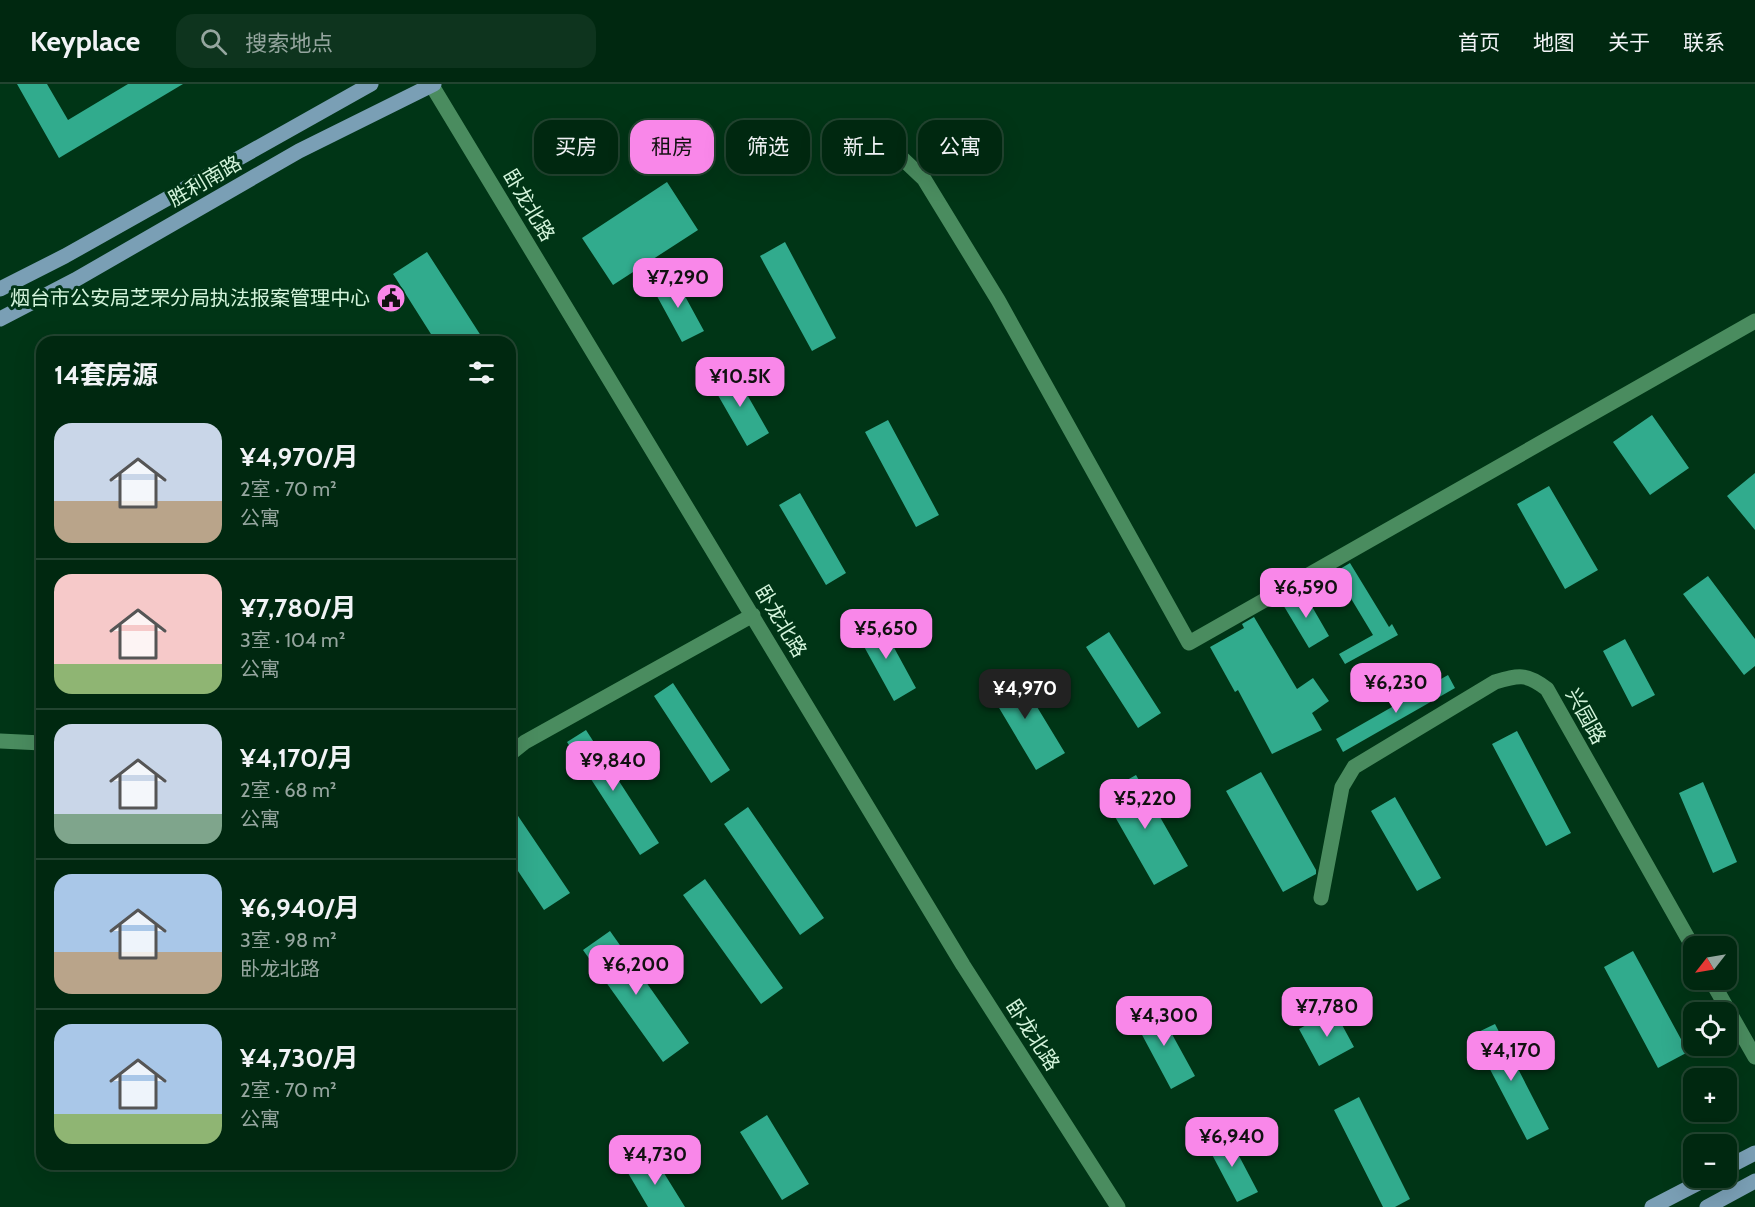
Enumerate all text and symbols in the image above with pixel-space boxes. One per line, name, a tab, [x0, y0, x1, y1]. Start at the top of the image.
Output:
search box	[176, 14, 596, 68]
text: Keyplace	[30, 24, 140, 58]
icon: search	[197, 25, 230, 58]
text: 搜索地点	[245, 30, 333, 57]
text: 首页	[1458, 30, 1500, 55]
text: 地图	[1533, 30, 1575, 55]
text: 关于	[1608, 30, 1650, 55]
text: 联系	[1683, 30, 1725, 55]
chip: 买房	[534, 120, 618, 174]
chip: 租房	[630, 120, 714, 174]
chip: 筛选	[726, 120, 810, 174]
chip: 新上	[822, 120, 906, 174]
chip: 公寓	[918, 120, 1002, 174]
street label: 胜利南路	[164, 151, 246, 211]
street label: 卧龙北路	[498, 165, 560, 245]
pin: ¥7,290	[629, 258, 727, 309]
text: ¥7,290	[647, 265, 709, 289]
public building icon: 烟台市公安局芝罘分局执法报案管理中心	[375, 282, 407, 314]
place label: 烟台市公安局芝罘分局执法报案管理中心	[10, 286, 370, 310]
icon: filters	[465, 356, 498, 389]
pin: ¥10.5K	[691, 357, 789, 408]
text: 14套房源	[54, 359, 158, 391]
text: ¥10.5K	[709, 364, 771, 388]
text: ¥4,970/月	[240, 441, 358, 473]
icon: home	[102, 447, 174, 519]
text: 2室 · 70 m²	[240, 477, 337, 501]
text: 公寓	[240, 506, 280, 530]
pin: ¥6,590	[1257, 568, 1355, 619]
text: ¥6,590	[1274, 575, 1338, 599]
street label: 卧龙北路	[750, 581, 812, 661]
text: ¥7,780/月	[240, 592, 356, 624]
icon: home	[102, 598, 174, 670]
pin: ¥5,650	[837, 609, 935, 660]
text: ¥5,650	[854, 616, 918, 640]
text: 3室 · 104 m²	[240, 628, 345, 652]
text: 公寓	[240, 657, 280, 681]
pin: ¥6,230	[1347, 663, 1445, 714]
pin: ¥4,970	[976, 669, 1074, 720]
text: ¥6,230	[1364, 670, 1428, 694]
text: ¥4,970	[993, 676, 1057, 700]
street label: 兴园路	[1561, 684, 1611, 748]
pin: ¥9,840	[564, 741, 662, 792]
text: ¥4,170/月	[240, 742, 353, 774]
icon: home	[102, 748, 174, 820]
text: ¥9,840	[580, 748, 646, 772]
text: 2室 · 68 m²	[240, 778, 336, 802]
pin: ¥5,220	[1096, 779, 1194, 830]
text: ¥5,220	[1114, 786, 1176, 810]
text: 公寓	[240, 807, 280, 831]
text: ¥6,940/月	[240, 892, 360, 924]
icon: home	[102, 898, 174, 970]
text: 3室 · 98 m²	[240, 928, 337, 952]
north arrow	[1683, 936, 1737, 990]
map controls	[1683, 936, 1737, 1188]
pin: ¥6,200	[587, 945, 685, 996]
text: ¥6,200	[603, 952, 669, 976]
text: 卧龙北路	[240, 957, 320, 981]
pin: ¥7,780	[1278, 987, 1376, 1038]
text: ¥7,780	[1296, 994, 1358, 1018]
street label: 卧龙北路	[1001, 995, 1065, 1075]
pin: ¥4,300	[1115, 996, 1213, 1047]
button: locate	[1683, 1002, 1737, 1056]
text: ¥4,300	[1130, 1003, 1198, 1027]
pin: ¥4,170	[1462, 1031, 1560, 1082]
text: ¥4,170	[1481, 1038, 1541, 1062]
text: ¥4,730/月	[240, 1042, 359, 1074]
icon: home	[102, 1048, 174, 1120]
button: +	[1683, 1068, 1737, 1122]
text: 2室 · 70 m²	[240, 1078, 337, 1102]
text: 公寓	[240, 1107, 280, 1131]
pin: ¥6,940	[1183, 1117, 1281, 1168]
text: ¥6,940	[1199, 1124, 1265, 1148]
button: −	[1683, 1134, 1737, 1188]
pin: ¥4,730	[606, 1135, 704, 1186]
text: ¥4,730	[623, 1142, 687, 1166]

